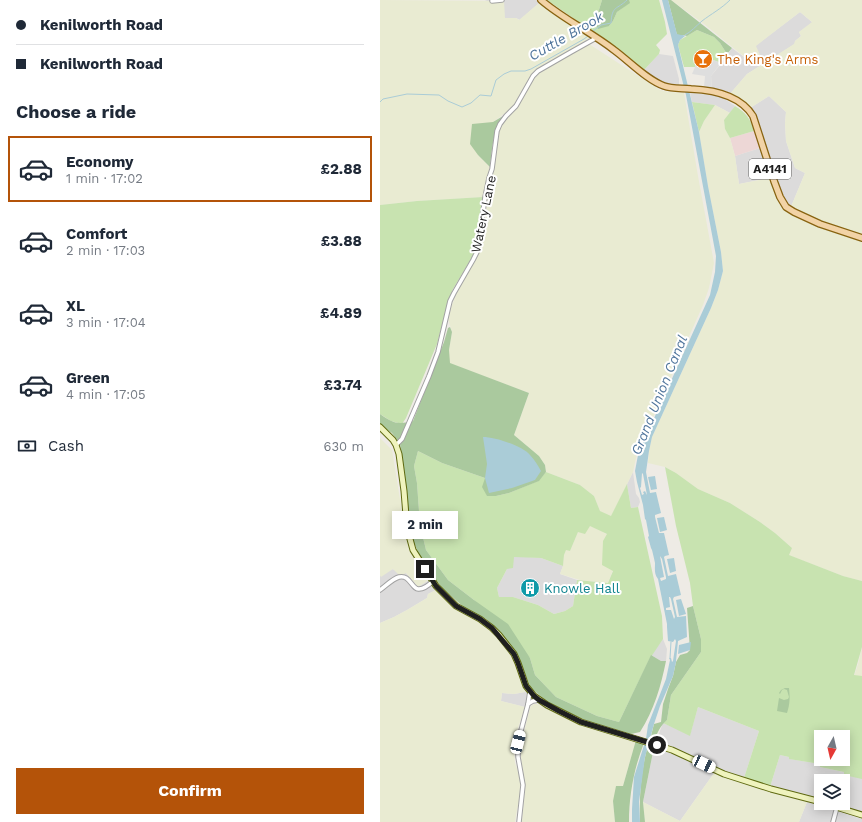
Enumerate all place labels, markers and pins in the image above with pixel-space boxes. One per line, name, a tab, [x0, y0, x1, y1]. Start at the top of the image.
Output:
bar icon: The King's Arms	[692, 48, 714, 70]
place label: The King's Arms	[717, 52, 819, 67]
building icon: Knowle Hall	[519, 577, 541, 599]
place label: Knowle Hall	[544, 581, 620, 596]

